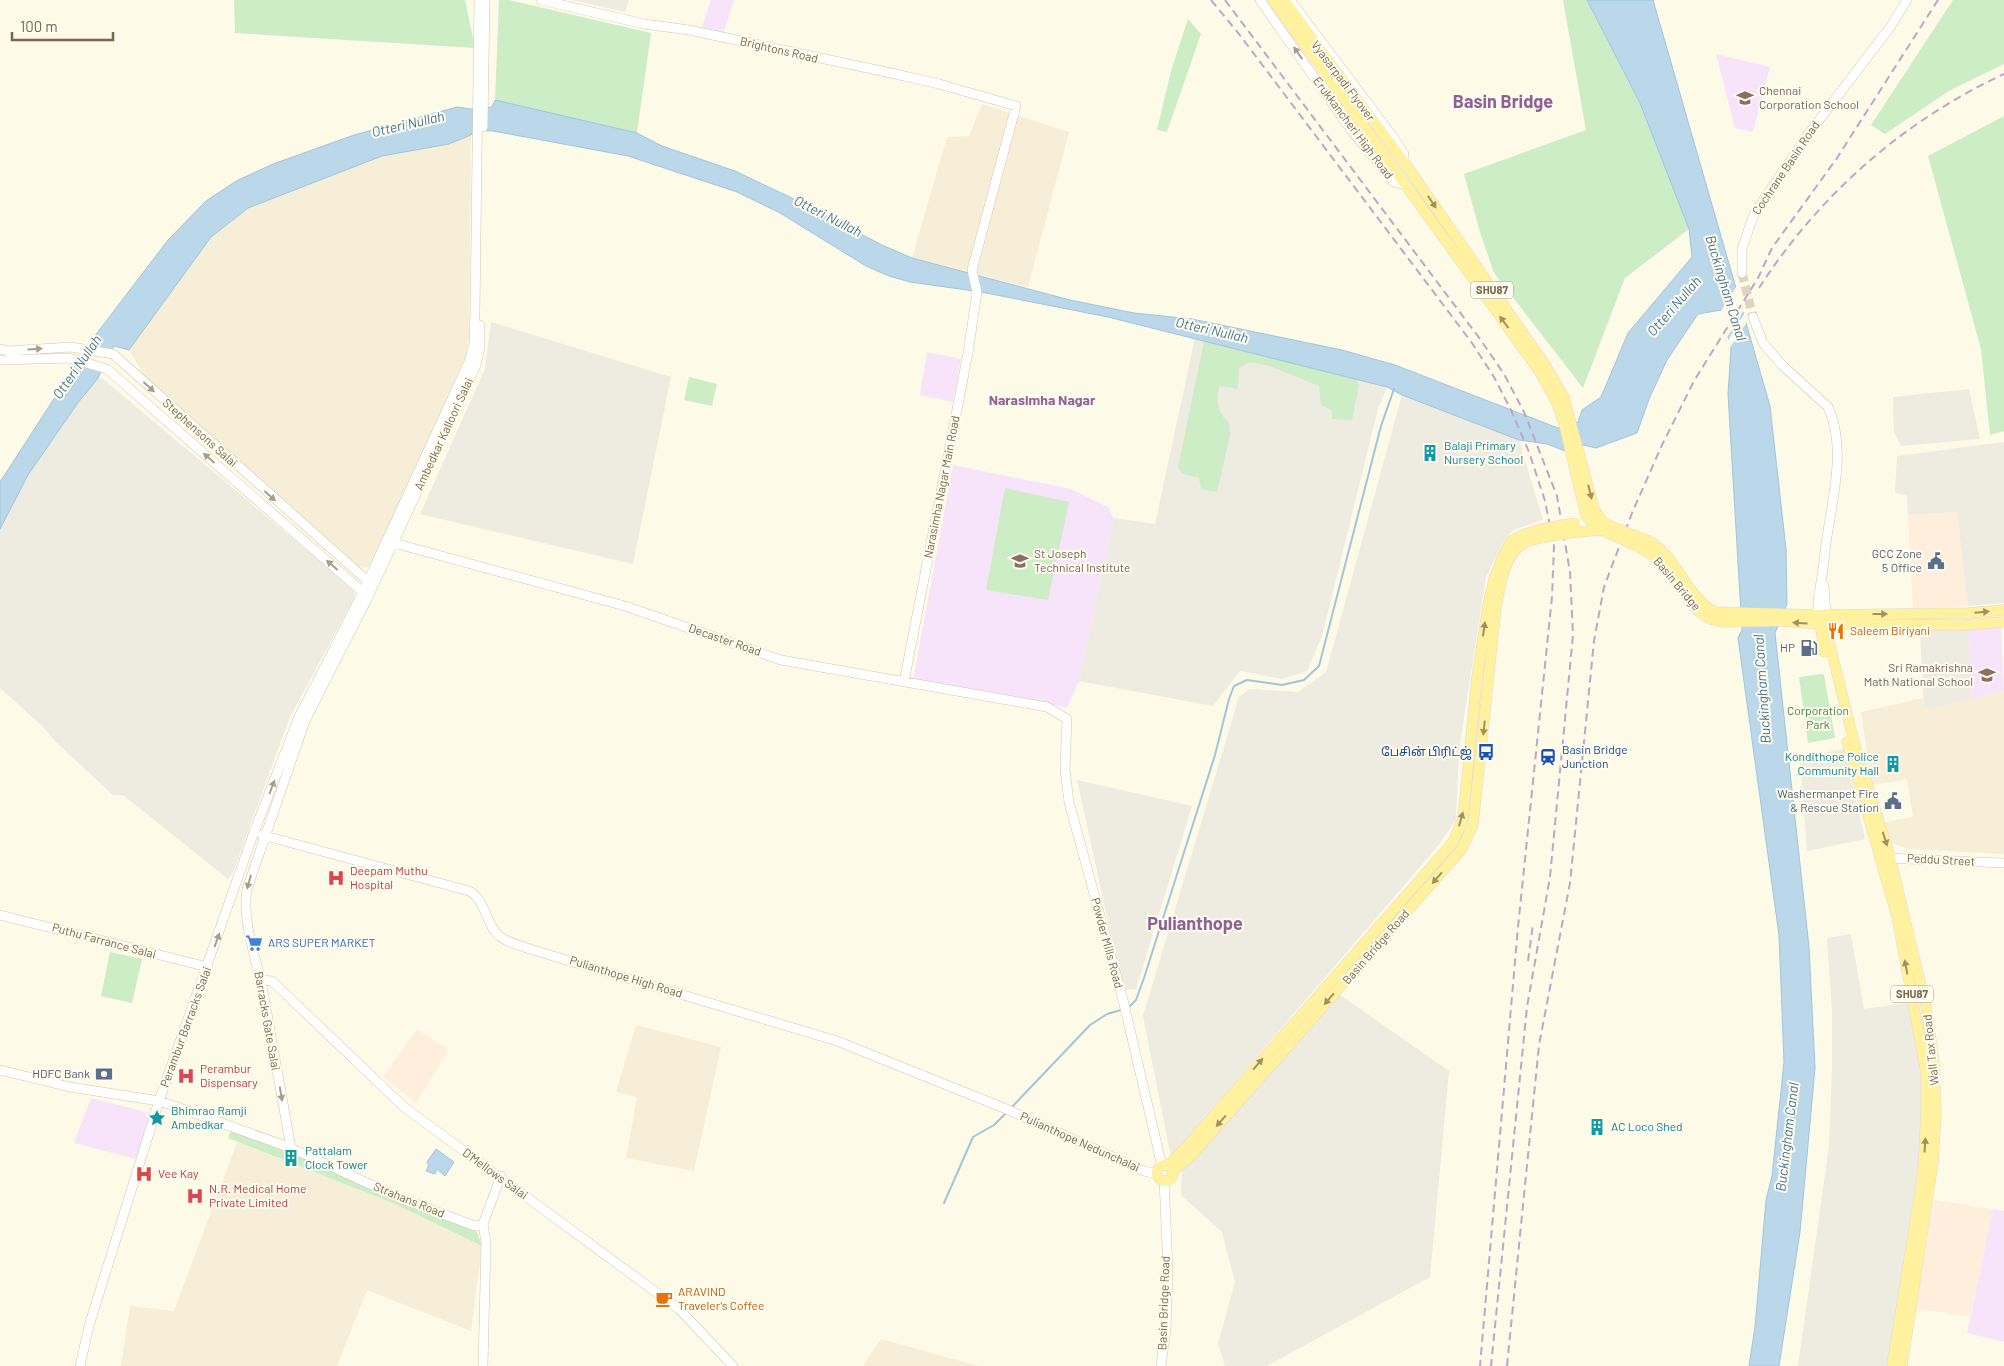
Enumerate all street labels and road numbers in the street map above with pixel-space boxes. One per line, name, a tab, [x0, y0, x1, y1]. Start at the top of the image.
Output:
street label: Brightons Road	[739, 33, 820, 65]
street label: Vyasarpadi Flyover	[1309, 37, 1379, 124]
street label: Erukkancheri High Road	[1311, 74, 1397, 181]
street label: Cochrane Basin Road	[1749, 118, 1822, 217]
road number: SHU87	[1471, 282, 1513, 298]
street label: Ambedkar Kalloori Salai	[411, 375, 475, 492]
street label: Stephensons Salai	[161, 395, 241, 469]
street label: Narasimha Nagar Main Road	[920, 414, 962, 559]
street label: Basin Bridge	[1651, 554, 1704, 613]
street label: Decaster Road	[687, 620, 763, 658]
street label: Peddu Street	[1907, 850, 1975, 868]
street label: Powder Mills Road	[1089, 896, 1127, 990]
street label: Basin Bridge Road	[1339, 906, 1412, 987]
street label: Puthu Farrance Salai	[51, 919, 158, 961]
street label: Pulianthope High Road	[568, 952, 684, 1000]
street label: Perambur Barracks Salai	[157, 964, 213, 1089]
street label: Barracks Gate Salai	[252, 970, 284, 1071]
road number: SHU87	[1891, 986, 1933, 1002]
street label: Wall Tax Road	[1919, 1014, 1941, 1086]
street label: Pulianthope Nedunchalai	[1019, 1108, 1142, 1174]
street label: D'Mellows Salai	[460, 1145, 531, 1202]
street label: Strahans Road	[372, 1178, 447, 1220]
street label: Basin Bridge Road	[1154, 1255, 1172, 1350]

